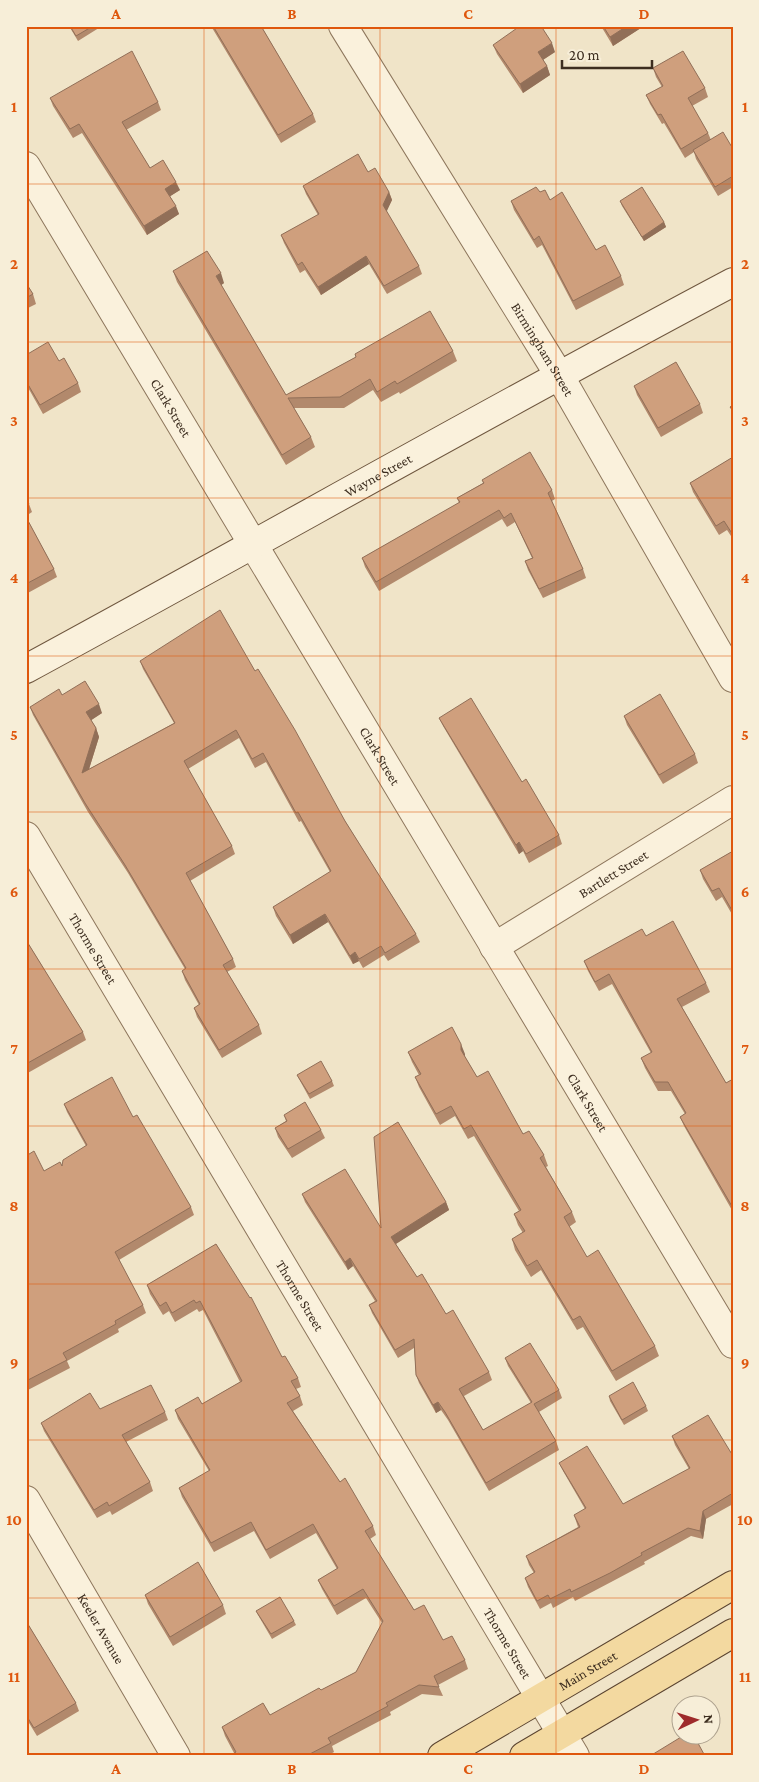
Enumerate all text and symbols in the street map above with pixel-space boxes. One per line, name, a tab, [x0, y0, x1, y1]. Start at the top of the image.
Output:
text: A	[110, 5, 121, 22]
text: B	[287, 5, 297, 22]
text: C	[463, 5, 473, 22]
text: D	[638, 5, 650, 22]
scale bar	[562, 38, 652, 70]
text: 20 m	[569, 47, 600, 63]
text: 1	[11, 98, 17, 115]
text: 1	[742, 98, 748, 115]
text: 2	[10, 255, 18, 272]
text: 2	[741, 255, 749, 272]
street label: Birmingham Street	[508, 300, 577, 399]
street label: Clark Street	[147, 376, 195, 440]
text: 3	[10, 412, 18, 429]
text: 3	[741, 412, 749, 429]
street label: Wayne Street	[342, 450, 415, 500]
text: 4	[10, 569, 19, 586]
text: 4	[741, 569, 750, 586]
street label: Clark Street	[356, 724, 404, 788]
text: 5	[10, 726, 18, 743]
text: 5	[741, 726, 749, 743]
street label: Bartlett Street	[576, 846, 651, 901]
text: 6	[10, 883, 18, 900]
text: 6	[741, 883, 749, 900]
street label: Thorme Street	[66, 910, 121, 987]
text: 7	[10, 1040, 18, 1057]
text: 7	[741, 1040, 749, 1057]
street label: Clark Street	[564, 1070, 612, 1135]
text: 8	[9, 1197, 19, 1214]
text: 8	[740, 1197, 750, 1214]
street label: Thorme Street	[273, 1257, 328, 1334]
text: 9	[10, 1354, 18, 1371]
text: 9	[741, 1354, 749, 1371]
text: 10	[6, 1511, 22, 1528]
text: 10	[737, 1511, 753, 1528]
street label: Keeler Avenue	[74, 1590, 128, 1667]
street label: Thorme Street	[480, 1605, 535, 1682]
street label: Main Street	[556, 1647, 620, 1694]
text: 11	[8, 1668, 20, 1685]
text: 11	[739, 1668, 751, 1685]
north arrow	[672, 1694, 722, 1744]
text: N	[701, 1714, 717, 1725]
text: A	[110, 1760, 121, 1777]
text: B	[287, 1760, 297, 1777]
text: C	[463, 1760, 473, 1777]
text: D	[638, 1760, 650, 1777]

